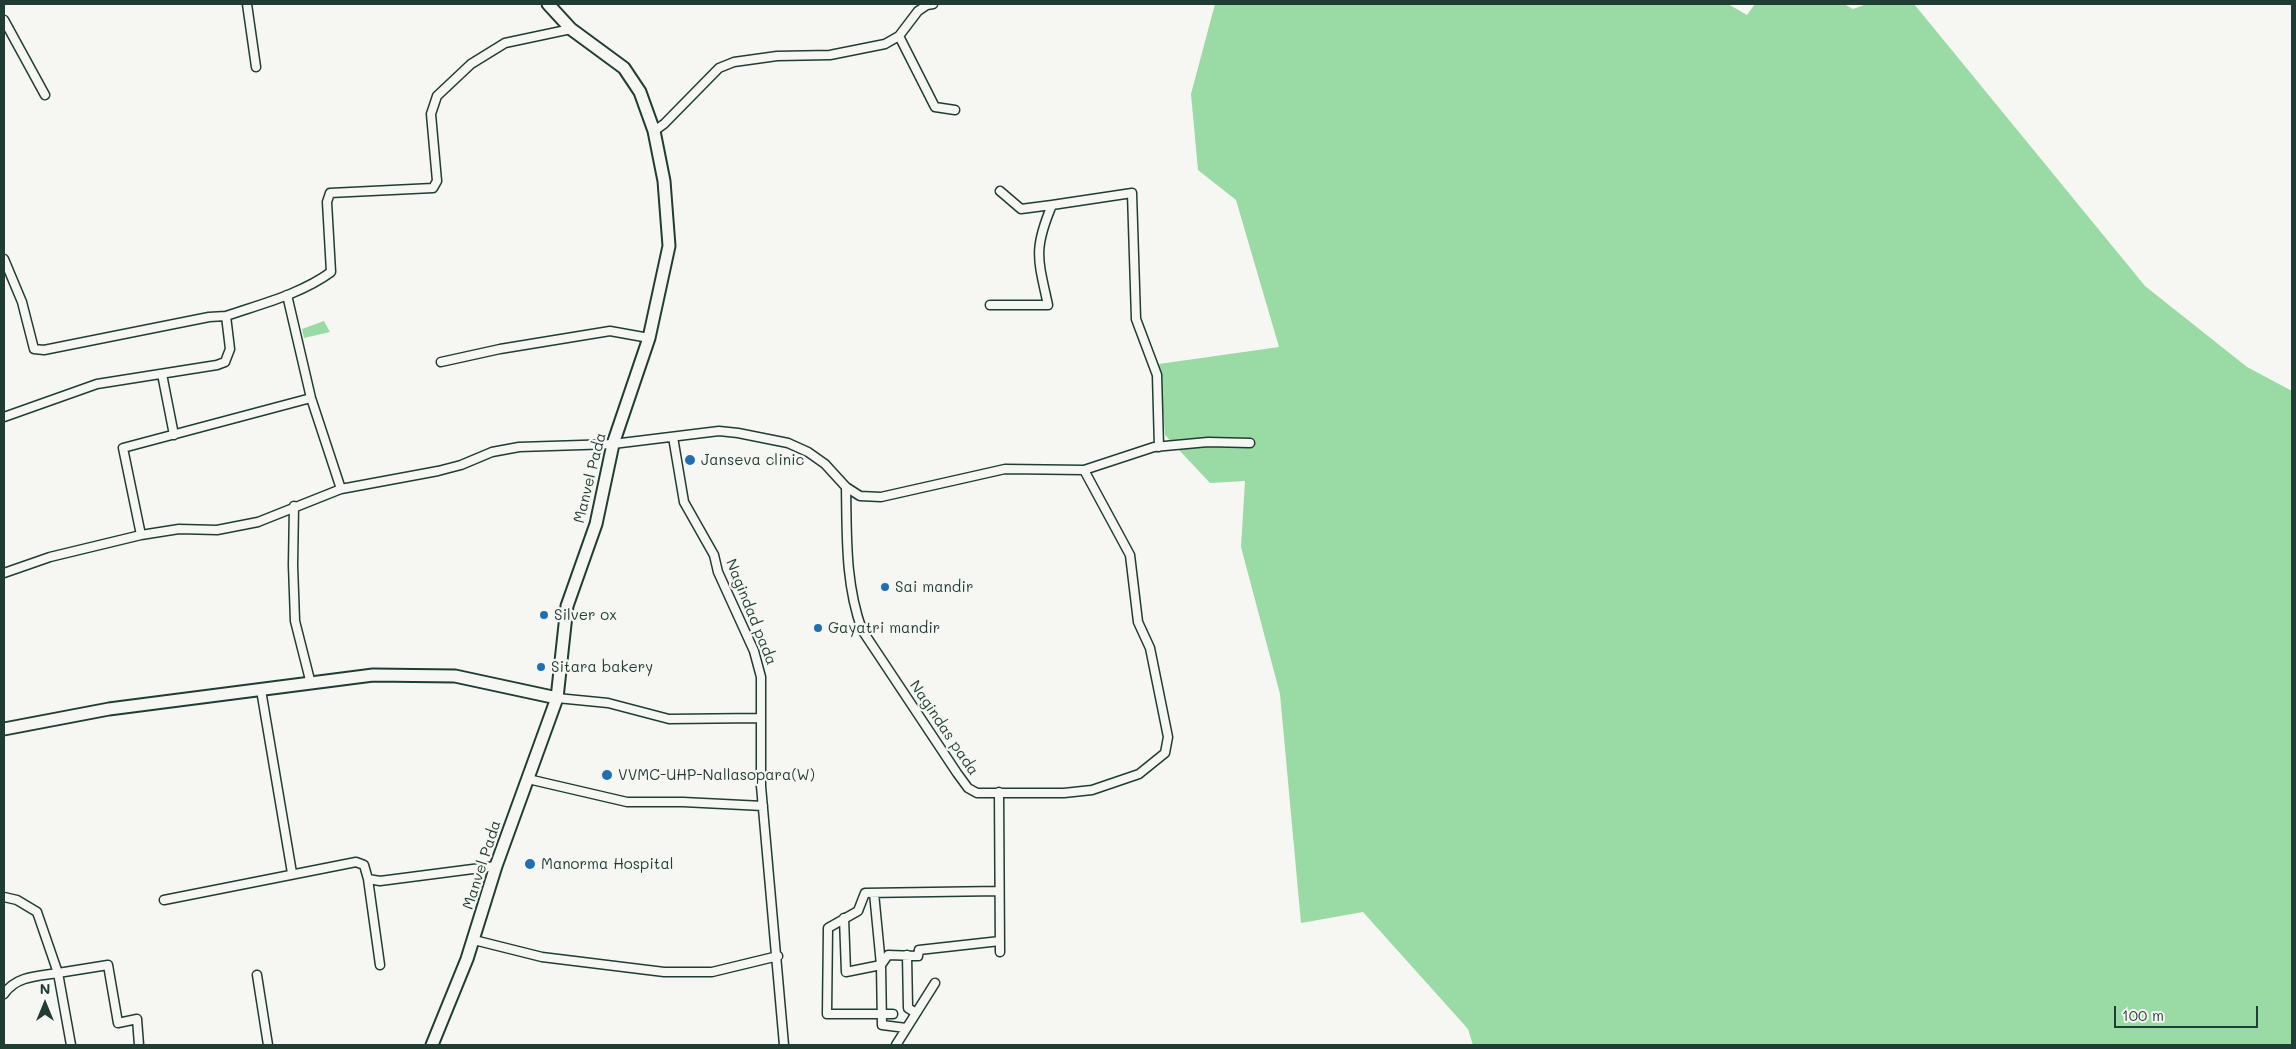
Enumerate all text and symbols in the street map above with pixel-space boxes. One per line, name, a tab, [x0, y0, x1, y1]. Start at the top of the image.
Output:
street label: Manvel Pada	[570, 431, 610, 525]
place label: Janseva clinic	[701, 451, 804, 469]
marker: Janseva clinic	[683, 453, 697, 467]
street label: Nagindad pada	[722, 556, 780, 668]
place label: Sai mandir	[895, 578, 973, 596]
marker: Sai mandir	[879, 581, 891, 593]
place label: Silver ox	[554, 606, 617, 624]
marker: Silver ox	[538, 609, 550, 621]
place label: Gayatri mandir	[828, 619, 940, 637]
marker: Gayatri mandir	[812, 622, 824, 634]
place label: Sitara bakery	[551, 658, 653, 676]
marker: Sitara bakery	[535, 661, 547, 673]
street label: Nagindas pada	[906, 677, 982, 779]
place label: VVMC-UHP-Nallasopara(W)	[618, 766, 815, 784]
marker: VVMC-UHP-Nallasopara(W)	[600, 768, 614, 782]
street label: Manvel Pada	[459, 818, 505, 912]
place label: Manorma Hospital	[541, 855, 674, 873]
marker: Manorma Hospital	[523, 857, 537, 871]
north arrow	[20, 979, 70, 1029]
text: N	[40, 979, 50, 998]
scale bar	[2116, 996, 2260, 1028]
text: 100 m	[2122, 1005, 2164, 1025]

